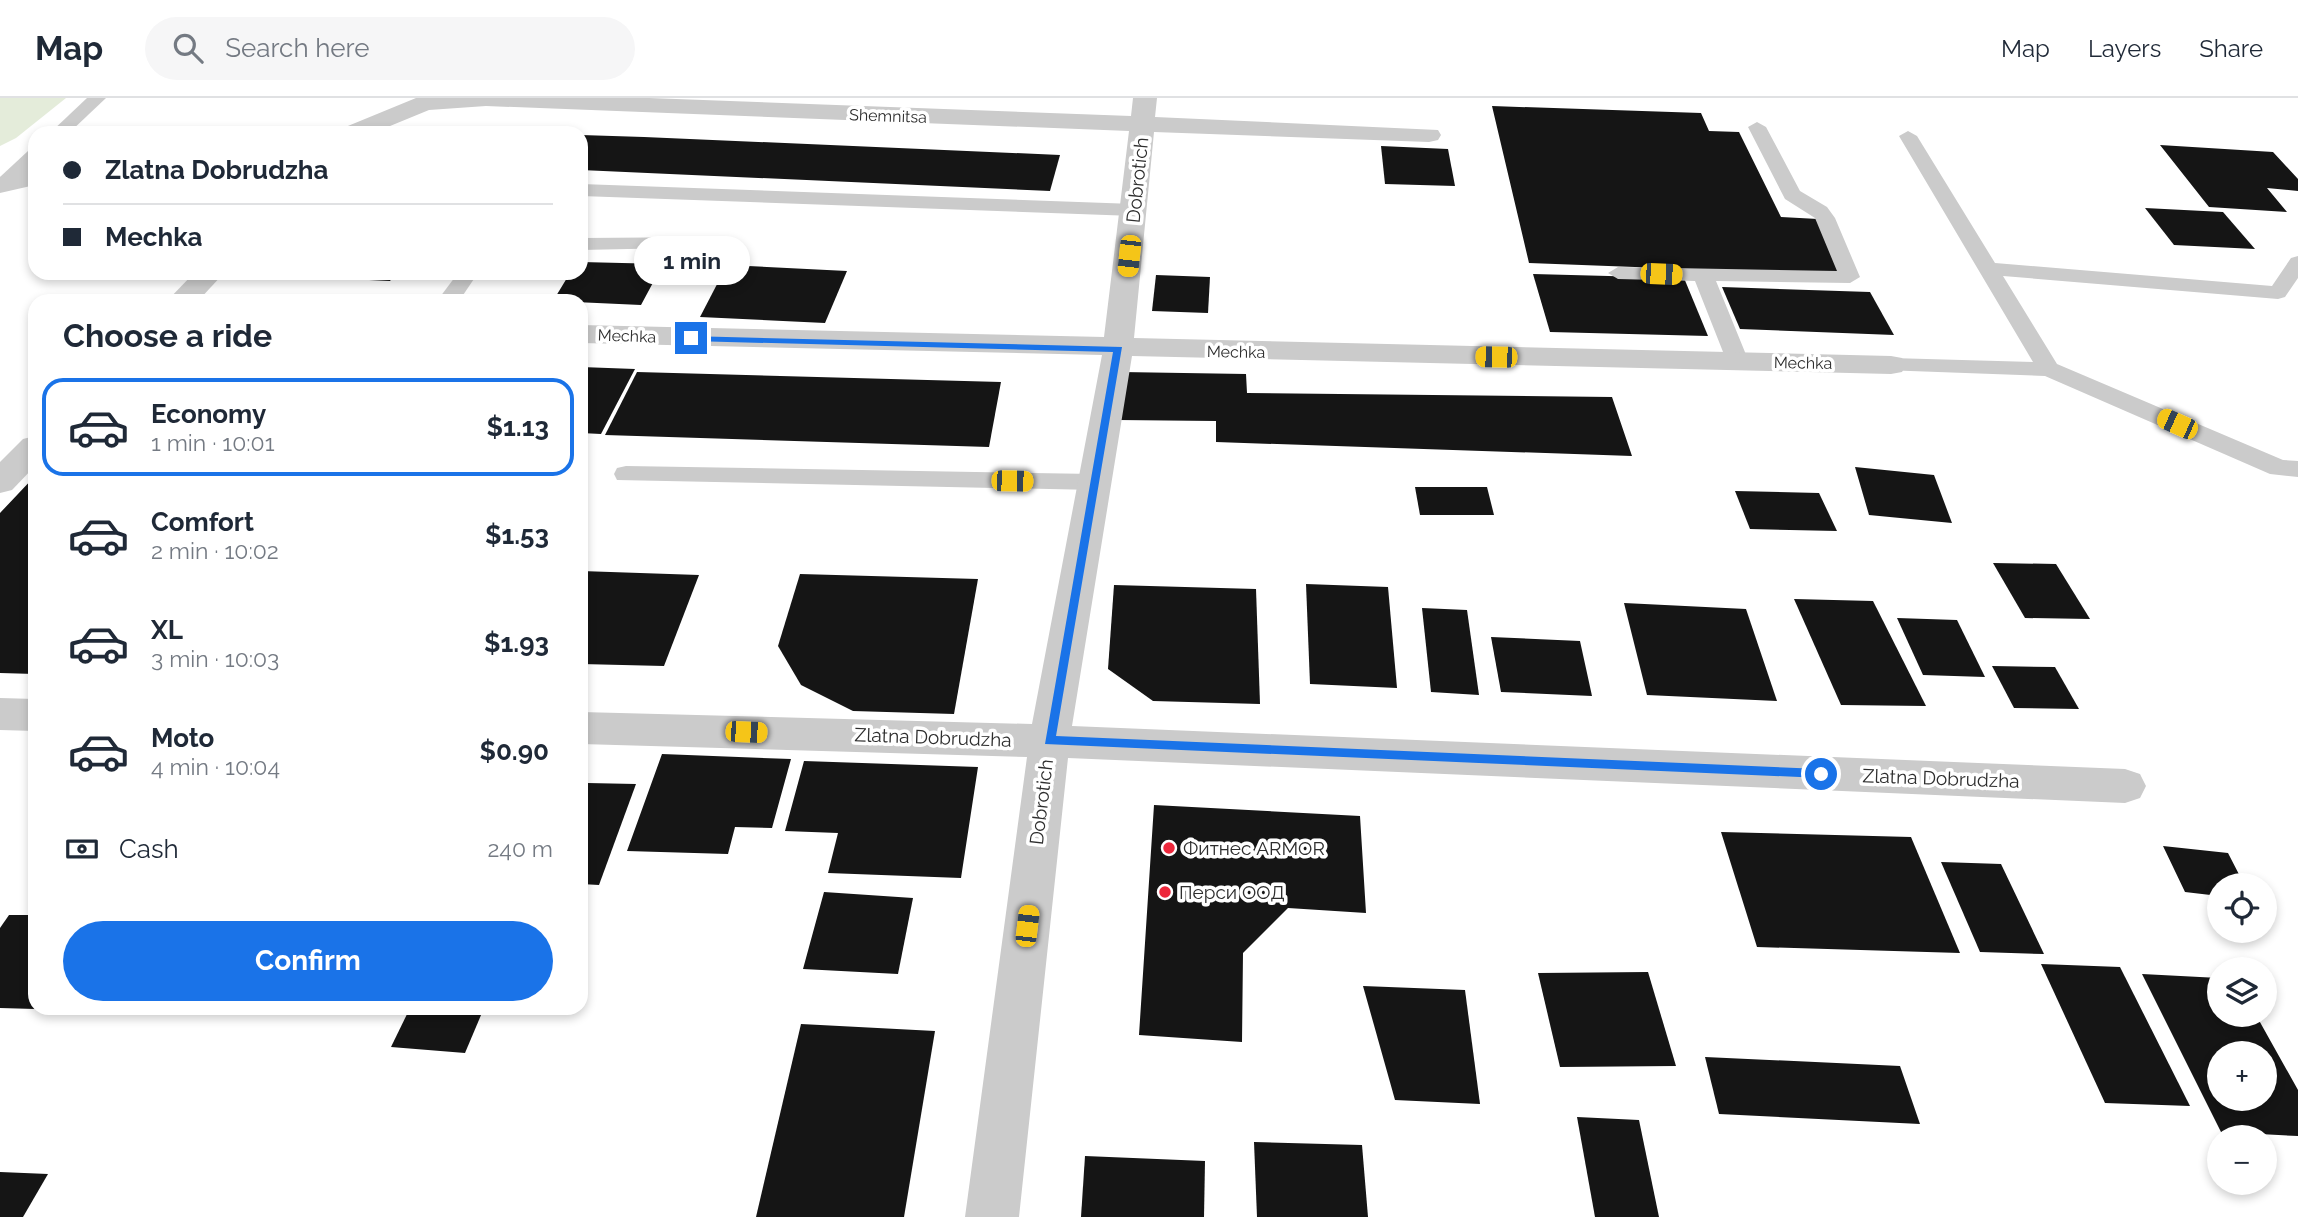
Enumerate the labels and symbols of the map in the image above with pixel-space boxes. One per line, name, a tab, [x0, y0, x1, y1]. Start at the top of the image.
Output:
street label: Shemnitsa	[849, 105, 927, 127]
street label: Dobrotich	[1122, 136, 1152, 224]
car	[1117, 234, 1142, 278]
callout: 1 min	[633, 236, 749, 286]
car	[1640, 263, 1683, 285]
route end	[675, 322, 707, 354]
street label: Mechka	[597, 325, 657, 347]
street label: Mechka	[1207, 342, 1265, 362]
car	[1475, 346, 1518, 368]
street label: Mechka	[1774, 353, 1832, 373]
car	[2154, 406, 2201, 442]
car	[991, 470, 1034, 492]
car	[725, 721, 768, 743]
street label: Zlatna Dobrudzha	[854, 723, 1012, 751]
street label: Dobrotich	[1025, 758, 1057, 846]
route start	[1805, 758, 1837, 790]
street label: Zlatna Dobrudzha	[1862, 764, 2020, 792]
place label: Фитнес ARMOR	[1183, 837, 1325, 859]
marker: Фитнес ARMOR	[1161, 840, 1177, 856]
place label: Перси ООД	[1179, 881, 1285, 903]
marker: Перси ООД	[1157, 884, 1173, 900]
car	[1015, 904, 1040, 948]

